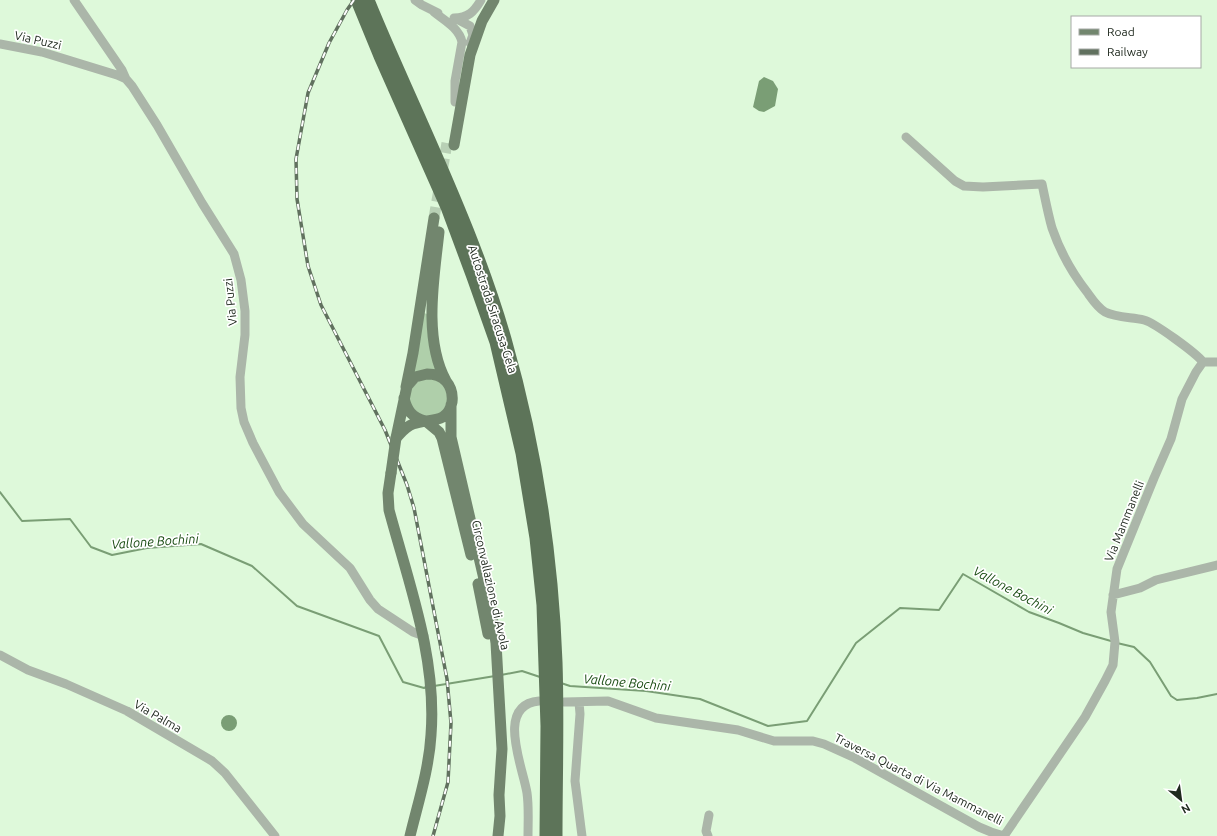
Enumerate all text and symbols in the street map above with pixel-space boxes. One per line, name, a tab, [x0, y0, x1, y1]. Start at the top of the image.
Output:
legend	[1071, 16, 1201, 68]
text: Road	[1107, 25, 1135, 38]
street label: Via Puzzi	[13, 28, 63, 52]
text: Railway	[1107, 45, 1148, 58]
street label: Autostrada Siracusa-Gela	[466, 243, 520, 375]
street label: Via Puzzi	[221, 277, 239, 326]
street label: Via Mammanelli	[1102, 479, 1146, 563]
street label: Circonvallazione di Avola	[470, 519, 512, 651]
water label: Vallone Bochini	[111, 531, 200, 551]
water label: Vallone Bochini	[971, 563, 1056, 617]
water label: Vallone Bochini	[583, 671, 672, 693]
street label: Via Palma	[132, 697, 184, 735]
street label: Traversa Quarta di Via Mammanelli	[833, 731, 1005, 827]
north arrow	[1161, 780, 1201, 820]
text: N	[1179, 802, 1192, 816]

